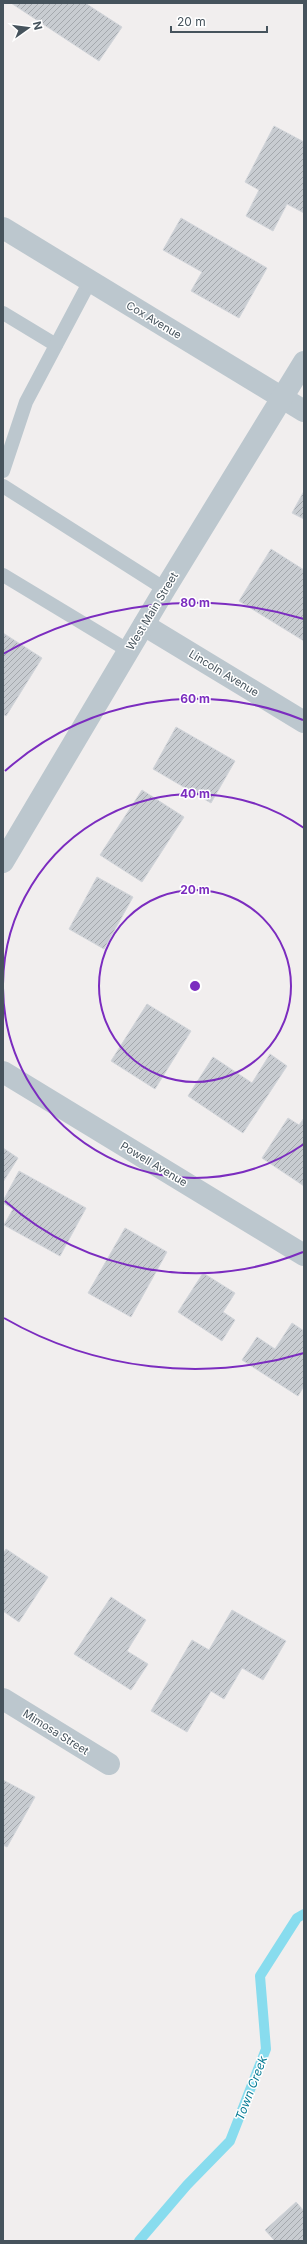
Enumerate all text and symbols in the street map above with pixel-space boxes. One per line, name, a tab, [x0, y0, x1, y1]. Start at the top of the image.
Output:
north arrow	[8, 8, 48, 48]
scale bar	[171, 8, 267, 34]
text: 20 m	[177, 14, 206, 29]
text: N	[30, 20, 46, 31]
street label: Cox Avenue	[124, 298, 184, 342]
street label: West Main Street	[123, 569, 181, 653]
text: 80 m	[180, 595, 210, 610]
street label: Lincoln Avenue	[186, 647, 262, 699]
text: 60 m	[180, 691, 210, 706]
text: 40 m	[180, 786, 210, 801]
text: 20 m	[180, 882, 210, 897]
centre of rings	[188, 979, 202, 993]
street label: Powell Avenue	[118, 1139, 190, 1189]
street label: Mimosa Street	[21, 1706, 92, 1758]
water label: Town Creek	[232, 2053, 270, 2122]

